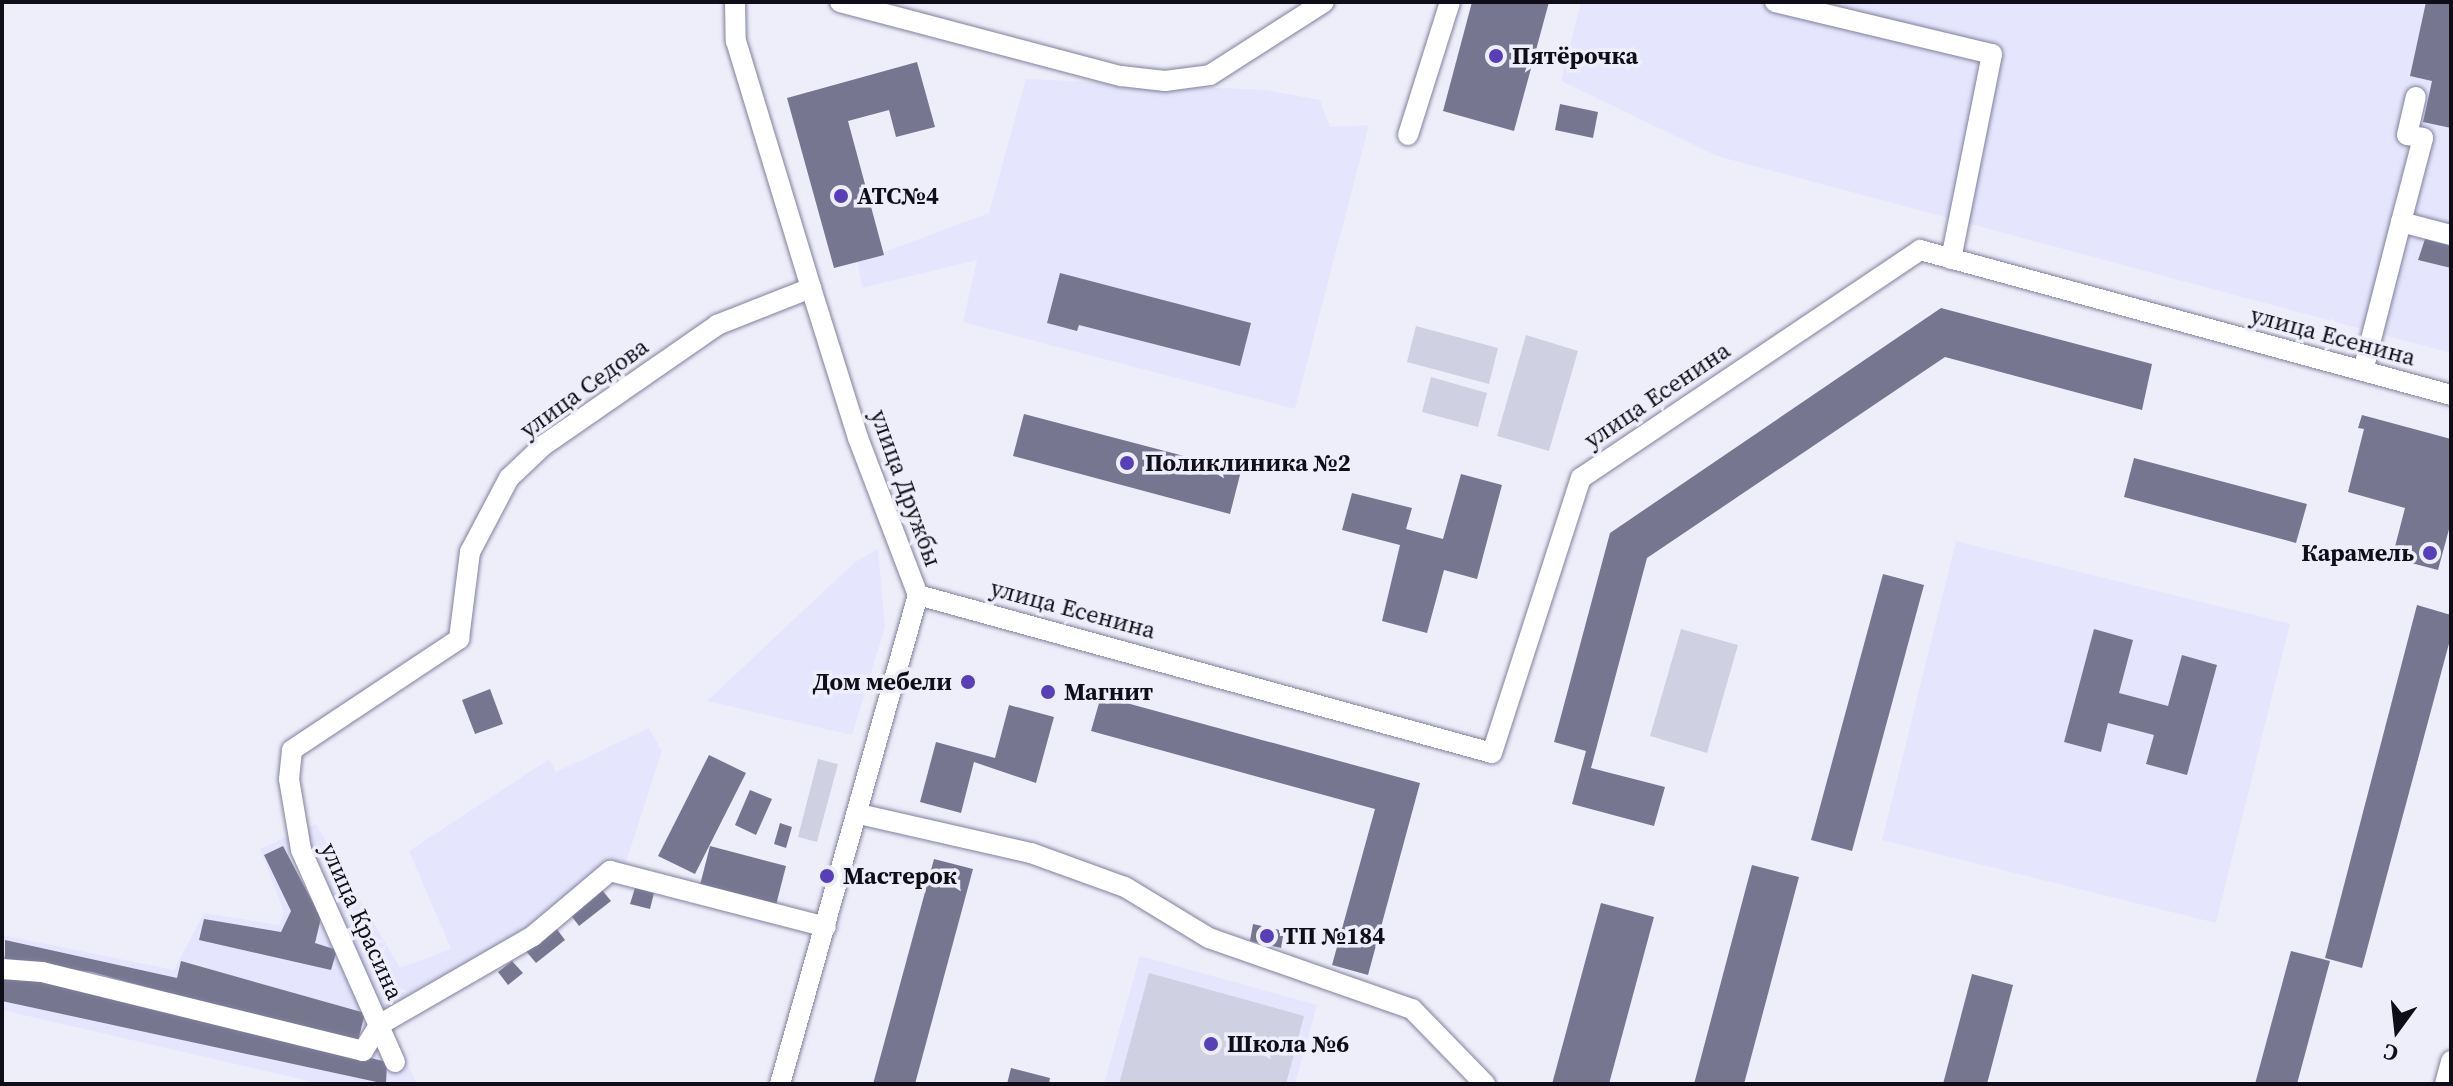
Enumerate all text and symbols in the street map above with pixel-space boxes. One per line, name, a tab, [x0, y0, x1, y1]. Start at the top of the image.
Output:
place label: Пятёрочка	[1512, 42, 1638, 70]
marker: Пятёрочка	[1487, 47, 1505, 65]
place label: АТС№4	[857, 182, 939, 210]
marker: АТС№4	[832, 187, 850, 205]
street label: улица Есенина	[2247, 300, 2419, 372]
street label: улица Седова	[514, 332, 654, 444]
street label: улица Есенина	[1579, 336, 1735, 454]
street label: улица Дружбы	[864, 406, 948, 570]
place label: Поликлиника №2	[1145, 449, 1351, 477]
marker: Поликлиника №2	[1116, 452, 1138, 474]
place label: Карамель	[2301, 539, 2414, 567]
marker: Карамель	[2421, 544, 2439, 562]
street label: улица Есенина	[987, 573, 1159, 645]
place label: Дом мебели	[813, 668, 952, 696]
marker: Дом мебели	[959, 673, 977, 691]
place label: Магнит	[1064, 678, 1153, 706]
marker: Магнит	[1039, 683, 1057, 701]
street label: улица Красина	[314, 838, 410, 1004]
place label: Мастерок	[843, 862, 957, 890]
marker: Мастерок	[818, 867, 836, 885]
place label: ТП №184	[1283, 922, 1385, 950]
marker: ТП №184	[1258, 927, 1276, 945]
north arrow	[2357, 990, 2437, 1070]
place label: Школа №6	[1227, 1030, 1349, 1058]
marker: Школа №6	[1202, 1035, 1220, 1053]
text: С	[2380, 1037, 2401, 1069]

